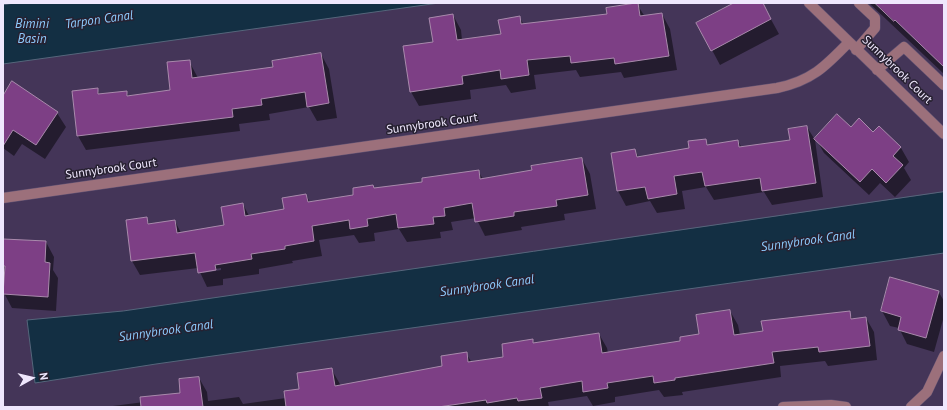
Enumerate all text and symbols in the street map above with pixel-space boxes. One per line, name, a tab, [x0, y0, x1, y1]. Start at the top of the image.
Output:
water label: Tarpon Canal	[64, 7, 134, 33]
water label: Bimini Basin	[15, 16, 49, 47]
street label: Sunnybrook Court	[859, 33, 935, 107]
street label: Sunnybrook Court	[386, 110, 478, 138]
street label: Sunnybrook Court	[65, 155, 157, 183]
water label: Sunnybrook Canal	[760, 227, 856, 255]
water label: Sunnybrook Canal	[439, 272, 535, 300]
water label: Sunnybrook Canal	[118, 317, 214, 345]
north arrow	[12, 358, 52, 398]
text: N	[36, 372, 51, 381]

